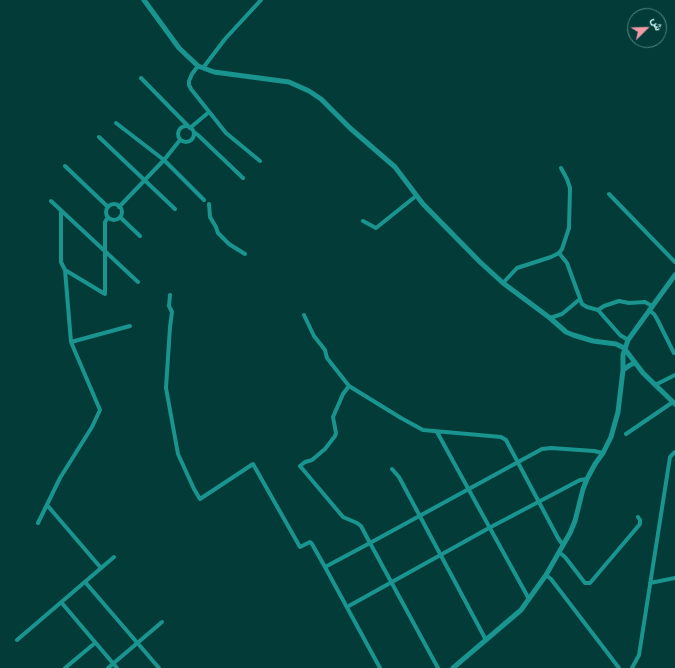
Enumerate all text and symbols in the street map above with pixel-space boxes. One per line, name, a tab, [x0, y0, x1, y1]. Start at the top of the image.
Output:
north arrow	[627, 8, 667, 48]
text: ش	[648, 15, 666, 33]

